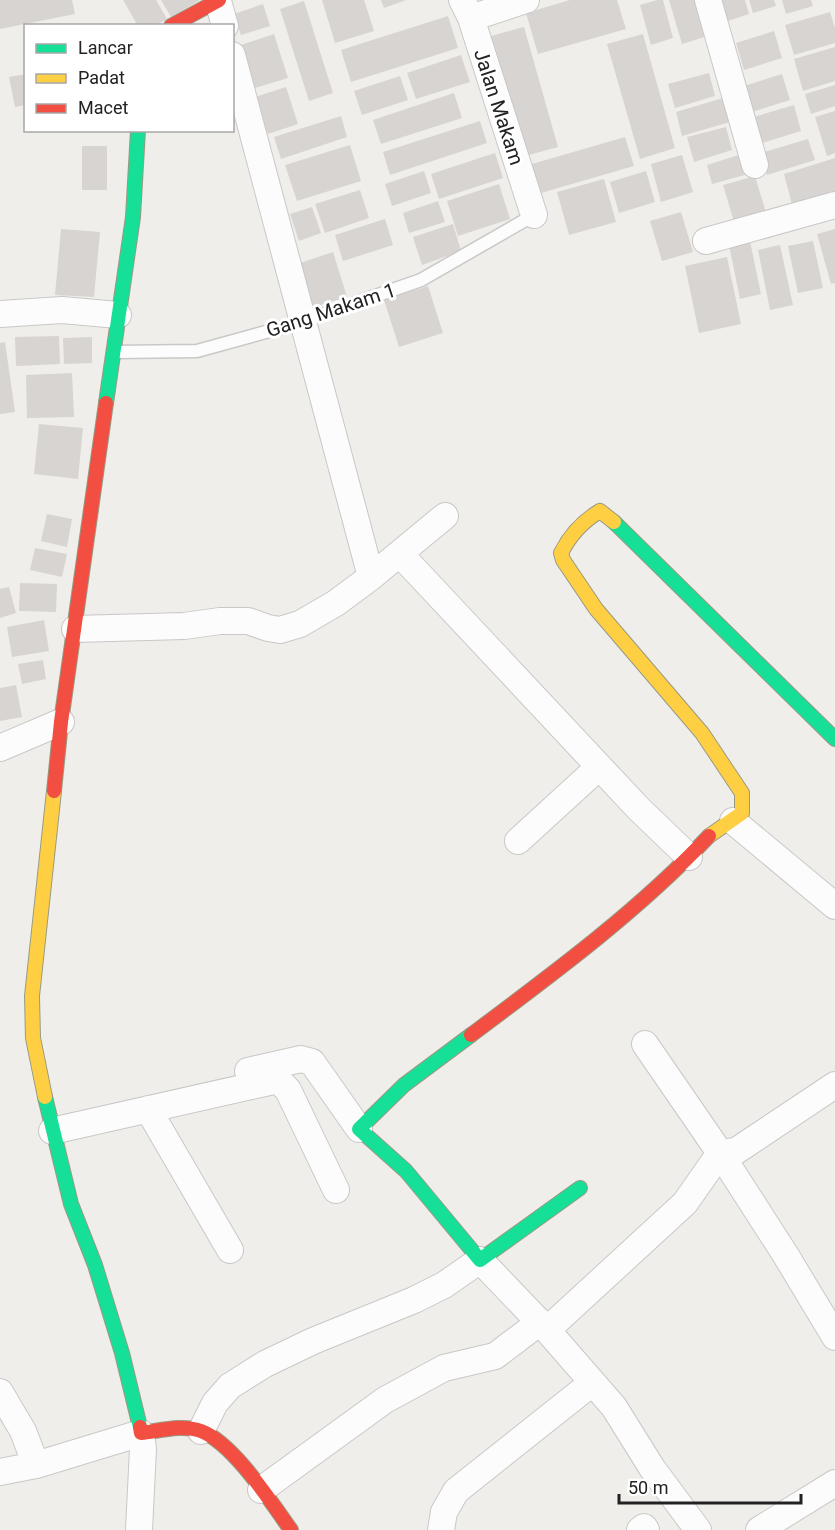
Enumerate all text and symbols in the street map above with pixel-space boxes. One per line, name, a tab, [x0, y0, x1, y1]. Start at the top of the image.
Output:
legend	[24, 24, 234, 132]
text: Lancar	[78, 37, 133, 58]
street label: Jalan Makam	[469, 46, 529, 168]
text: Padat	[78, 67, 125, 88]
text: Macet	[78, 97, 128, 118]
street label: Gang Makam 1	[263, 278, 399, 342]
scale bar	[619, 1467, 800, 1505]
text: 50 m	[628, 1477, 668, 1498]

